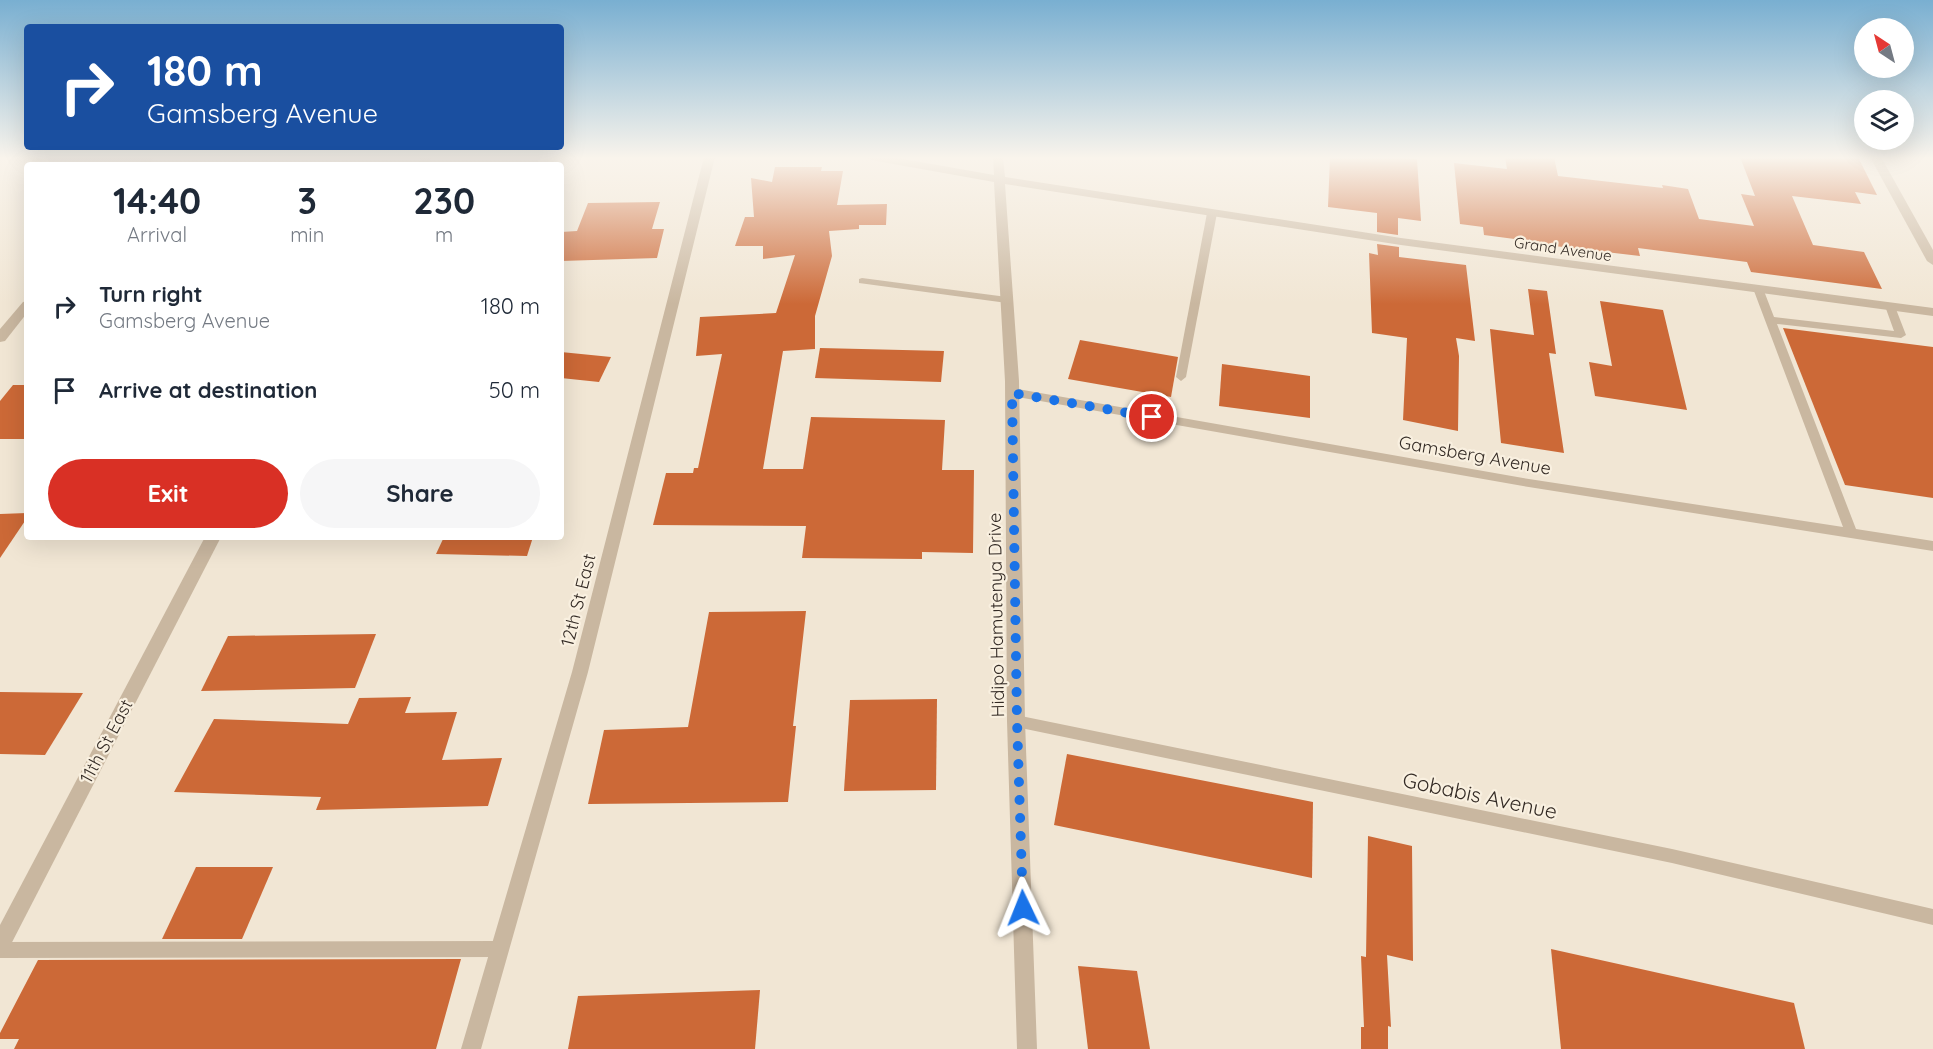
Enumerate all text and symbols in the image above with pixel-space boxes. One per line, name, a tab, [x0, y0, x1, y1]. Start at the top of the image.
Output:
north arrow	[1854, 18, 1914, 78]
map controls	[1854, 18, 1914, 150]
text: 180 m	[147, 44, 263, 97]
icon: right	[48, 48, 126, 126]
button: layers	[1854, 90, 1914, 150]
text: Gamsberg Avenue	[147, 96, 378, 130]
text: 14:40	[113, 178, 201, 223]
text: 3	[298, 178, 317, 223]
text: 230	[413, 178, 475, 223]
text: Arrival	[127, 222, 187, 247]
text: min	[290, 222, 324, 247]
text: m	[435, 222, 453, 247]
street label: Grand Avenue	[1513, 233, 1613, 265]
text: Turn right	[99, 280, 203, 308]
icon: right	[48, 290, 81, 323]
text: 180 m	[481, 292, 540, 320]
text: Gamsberg Avenue	[99, 308, 270, 333]
icon: arrive	[48, 374, 81, 407]
text: Arrive at destination	[99, 376, 317, 404]
text: 50 m	[489, 376, 540, 404]
pin	[1126, 391, 1177, 442]
icon: arrive	[1135, 400, 1168, 433]
street label: Gamsberg Avenue	[1397, 430, 1553, 480]
button: Exit	[48, 459, 288, 528]
button: Share	[300, 459, 540, 528]
street label: Hidipo Hamutenya Drive	[983, 512, 1009, 718]
street label: 12th St East	[555, 551, 601, 649]
street label: 11th St East	[74, 695, 138, 787]
street label: Gobabis Avenue	[1400, 766, 1560, 824]
position arrow	[991, 876, 1055, 940]

